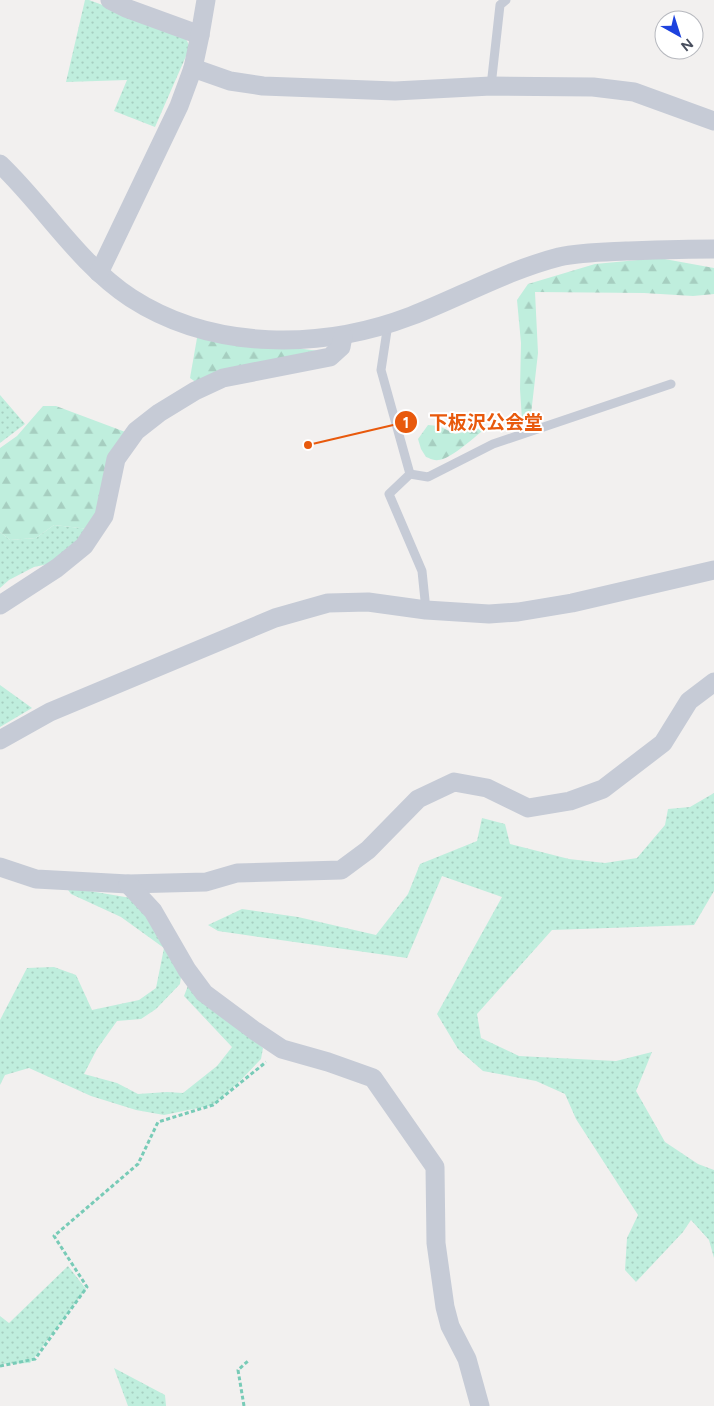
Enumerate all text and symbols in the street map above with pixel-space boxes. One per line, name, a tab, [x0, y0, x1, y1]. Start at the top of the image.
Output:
north arrow	[654, 10, 704, 60]
text: N	[677, 35, 696, 55]
callout: 下板沢公会堂	[394, 405, 553, 439]
text: 下板沢公会堂	[429, 411, 543, 434]
text: 1	[403, 414, 409, 432]

